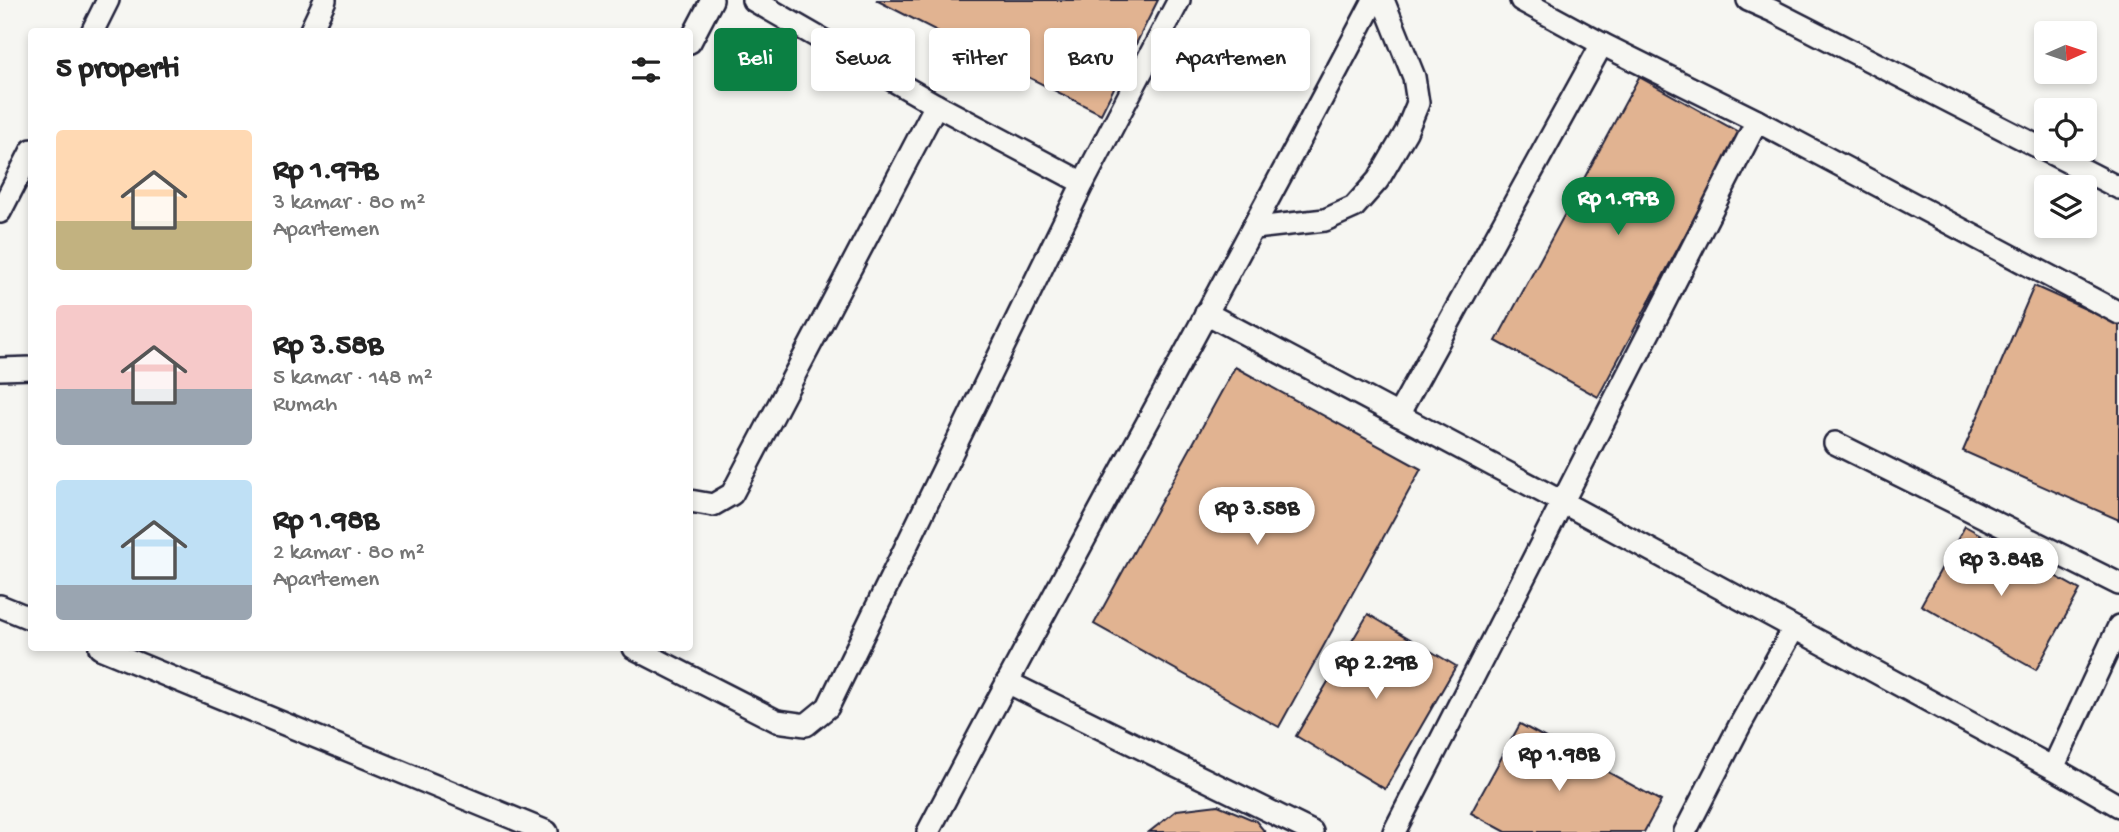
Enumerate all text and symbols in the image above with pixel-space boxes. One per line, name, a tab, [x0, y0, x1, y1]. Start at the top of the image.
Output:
north arrow	[2034, 21, 2096, 84]
map controls	[2034, 21, 2097, 238]
chip: Beli	[714, 28, 797, 91]
chip: Sewa	[811, 28, 915, 91]
chip: Filter	[929, 28, 1030, 91]
chip: Baru	[1044, 28, 1137, 91]
chip: Apartemen	[1151, 28, 1310, 91]
icon: filters	[627, 51, 665, 89]
text: 5 properti	[56, 53, 179, 88]
button: locate	[2034, 98, 2097, 161]
text: Rp 1.97B	[273, 155, 378, 190]
icon: home	[112, 158, 196, 242]
button: layers	[2034, 175, 2097, 238]
pin: Rp 1.97B	[1546, 177, 1690, 237]
text: Rp 1.97B	[1578, 186, 1658, 213]
text: 3 kamar · 80 m²	[273, 190, 425, 217]
text: Apartemen	[273, 217, 379, 244]
text: Rp 3.58B	[273, 330, 383, 365]
icon: home	[112, 333, 196, 417]
text: 5 kamar · 148 m²	[273, 365, 433, 392]
text: Rumah	[273, 392, 337, 419]
pin: Rp 3.58B	[1185, 488, 1329, 547]
text: Rp 3.58B	[1215, 496, 1299, 523]
text: Rp 1.98B	[273, 505, 379, 540]
icon: home	[112, 508, 196, 592]
pin: Rp 3.84B	[1929, 538, 2073, 598]
text: 2 kamar · 80 m²	[273, 540, 425, 567]
text: Rp 3.84B	[1959, 547, 2043, 574]
text: Apartemen	[273, 567, 379, 594]
pin: Rp 2.29B	[1304, 642, 1448, 701]
text: Rp 2.29B	[1335, 650, 1417, 677]
pin: Rp 1.98B	[1487, 734, 1631, 793]
text: Rp 1.98B	[1518, 742, 1600, 769]

